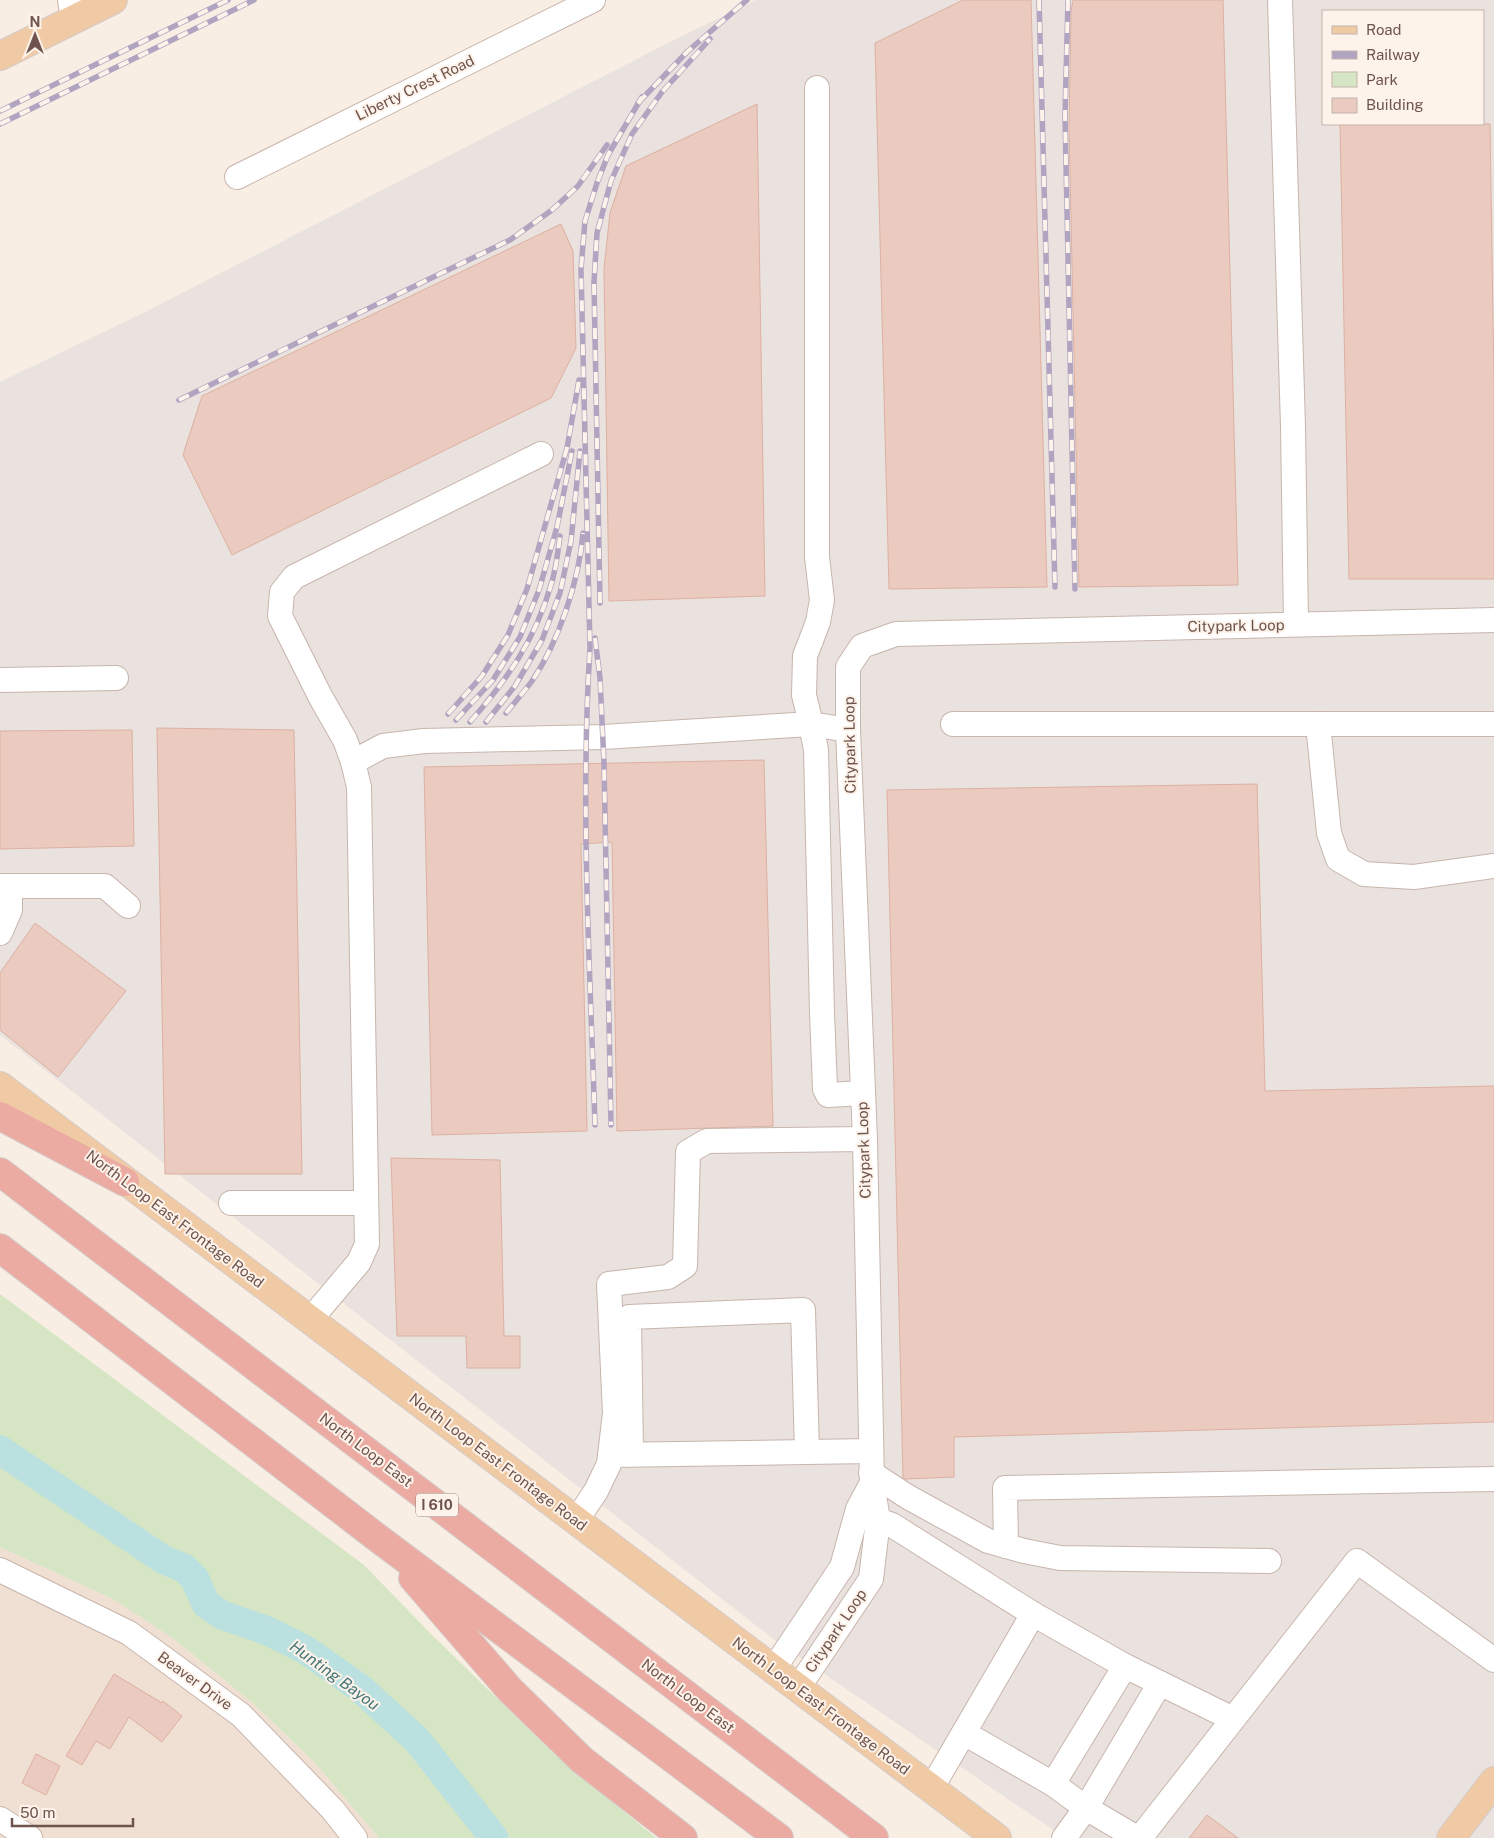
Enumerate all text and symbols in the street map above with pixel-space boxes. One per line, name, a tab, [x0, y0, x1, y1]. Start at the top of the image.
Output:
north arrow	[10, 10, 60, 60]
legend	[1322, 10, 1484, 125]
text: N	[30, 14, 40, 30]
text: Road	[1366, 21, 1402, 38]
text: Railway	[1366, 46, 1420, 63]
street label: Liberty Crest Road	[353, 51, 477, 124]
text: Park	[1366, 71, 1398, 88]
text: Building	[1366, 96, 1424, 113]
street label: Citypark Loop	[1187, 616, 1285, 635]
street label: Citypark Loop	[840, 696, 859, 794]
street label: Citypark Loop	[853, 1101, 874, 1199]
street label: North Loop East Frontage Road	[83, 1146, 267, 1291]
street label: North Loop East Frontage Road	[406, 1389, 590, 1534]
street label: North Loop East	[316, 1409, 416, 1490]
road number: I 610	[416, 1494, 458, 1516]
street label: Citypark Loop	[801, 1586, 870, 1676]
street label: North Loop East Frontage Road	[729, 1633, 913, 1778]
water label: Hunting Bayou	[286, 1637, 383, 1714]
street label: Beaver Drive	[155, 1648, 236, 1713]
street label: North Loop East	[638, 1655, 738, 1736]
scale bar	[12, 1796, 134, 1828]
text: 50 m	[20, 1804, 55, 1821]

